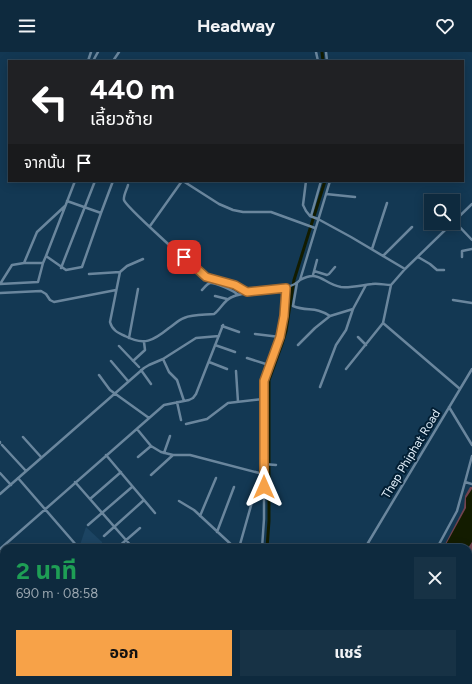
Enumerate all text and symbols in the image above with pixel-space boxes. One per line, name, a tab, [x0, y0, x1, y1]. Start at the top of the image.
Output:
icon: menu	[16, 15, 38, 37]
text: Headway	[197, 15, 275, 37]
icon: heart	[434, 15, 456, 37]
text: 440 m	[90, 72, 175, 106]
icon: left	[24, 76, 76, 128]
text: เลี้ยวซ้าย	[90, 108, 153, 130]
icon: arrive	[73, 152, 95, 174]
text: จากนั้น	[24, 154, 65, 172]
map controls	[424, 194, 460, 230]
button: search	[424, 194, 460, 230]
pin	[167, 240, 201, 274]
icon: arrive	[173, 246, 195, 268]
street label: Thep Phiphat Road	[379, 407, 443, 501]
position arrow	[243, 466, 285, 508]
text: 2 นาที	[16, 556, 77, 585]
button: close	[414, 557, 456, 599]
text: 690 m · 08:58	[16, 586, 98, 601]
button: ออก	[16, 630, 232, 676]
button: แชร์	[240, 630, 456, 676]

